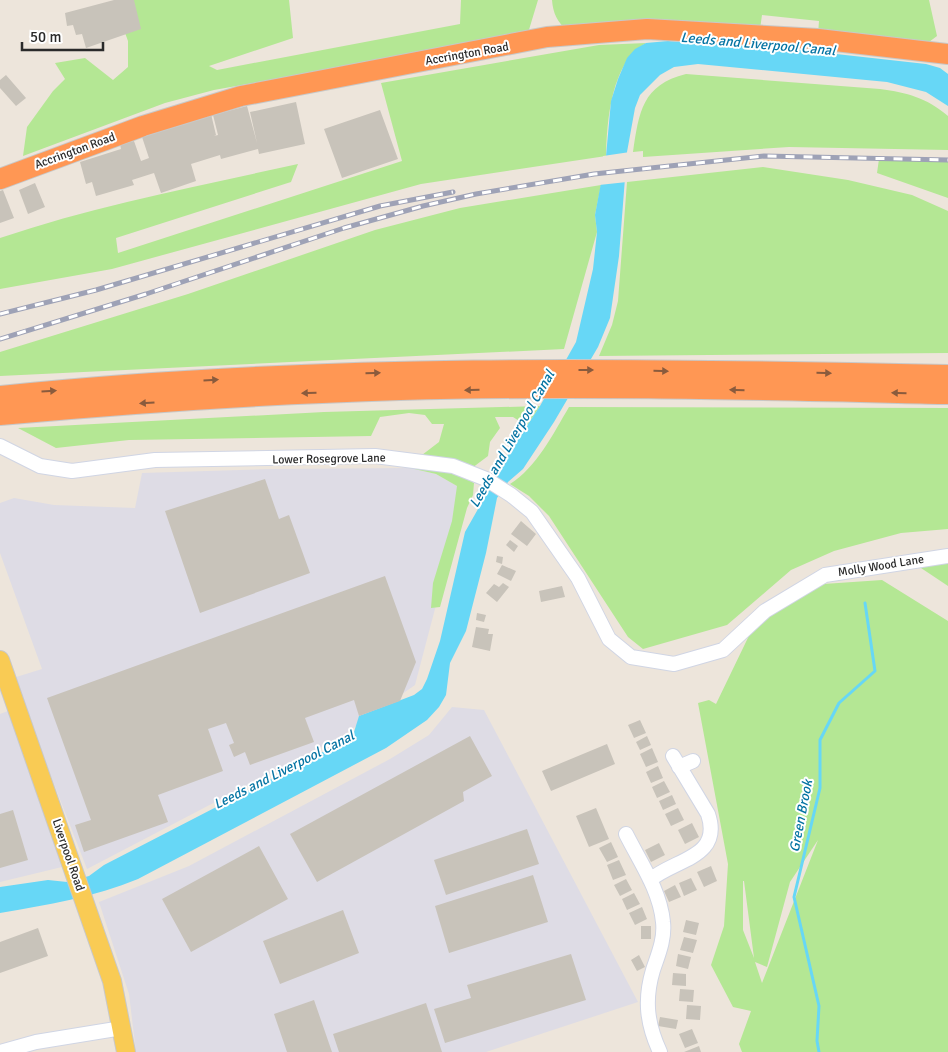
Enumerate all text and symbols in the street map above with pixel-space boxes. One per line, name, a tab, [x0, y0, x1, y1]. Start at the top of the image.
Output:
scale bar	[22, 20, 104, 52]
text: 50 m	[30, 28, 61, 46]
water label: Leeds and Liverpool Canal	[680, 29, 837, 59]
street label: Accrington Road	[424, 39, 510, 69]
street label: Accrington Road	[33, 130, 117, 172]
one-way arrow	[578, 366, 594, 374]
water label: Leeds and Liverpool Canal	[466, 367, 559, 511]
one-way arrow	[654, 367, 670, 375]
one-way arrow	[365, 369, 381, 377]
one-way arrow	[816, 369, 832, 377]
one-way arrow	[203, 376, 219, 384]
one-way arrow	[729, 385, 745, 393]
one-way arrow	[464, 386, 480, 394]
one-way arrow	[41, 387, 57, 395]
one-way arrow	[891, 389, 907, 397]
one-way arrow	[301, 390, 317, 398]
one-way arrow	[139, 400, 155, 408]
street label: Lower Rosegrove Lane	[272, 451, 386, 467]
street label: Molly Wood Lane	[837, 552, 925, 580]
water label: Leeds and Liverpool Canal	[211, 727, 358, 813]
water label: Green Brook	[786, 776, 817, 854]
street label: Liverpool Road	[49, 817, 87, 893]

